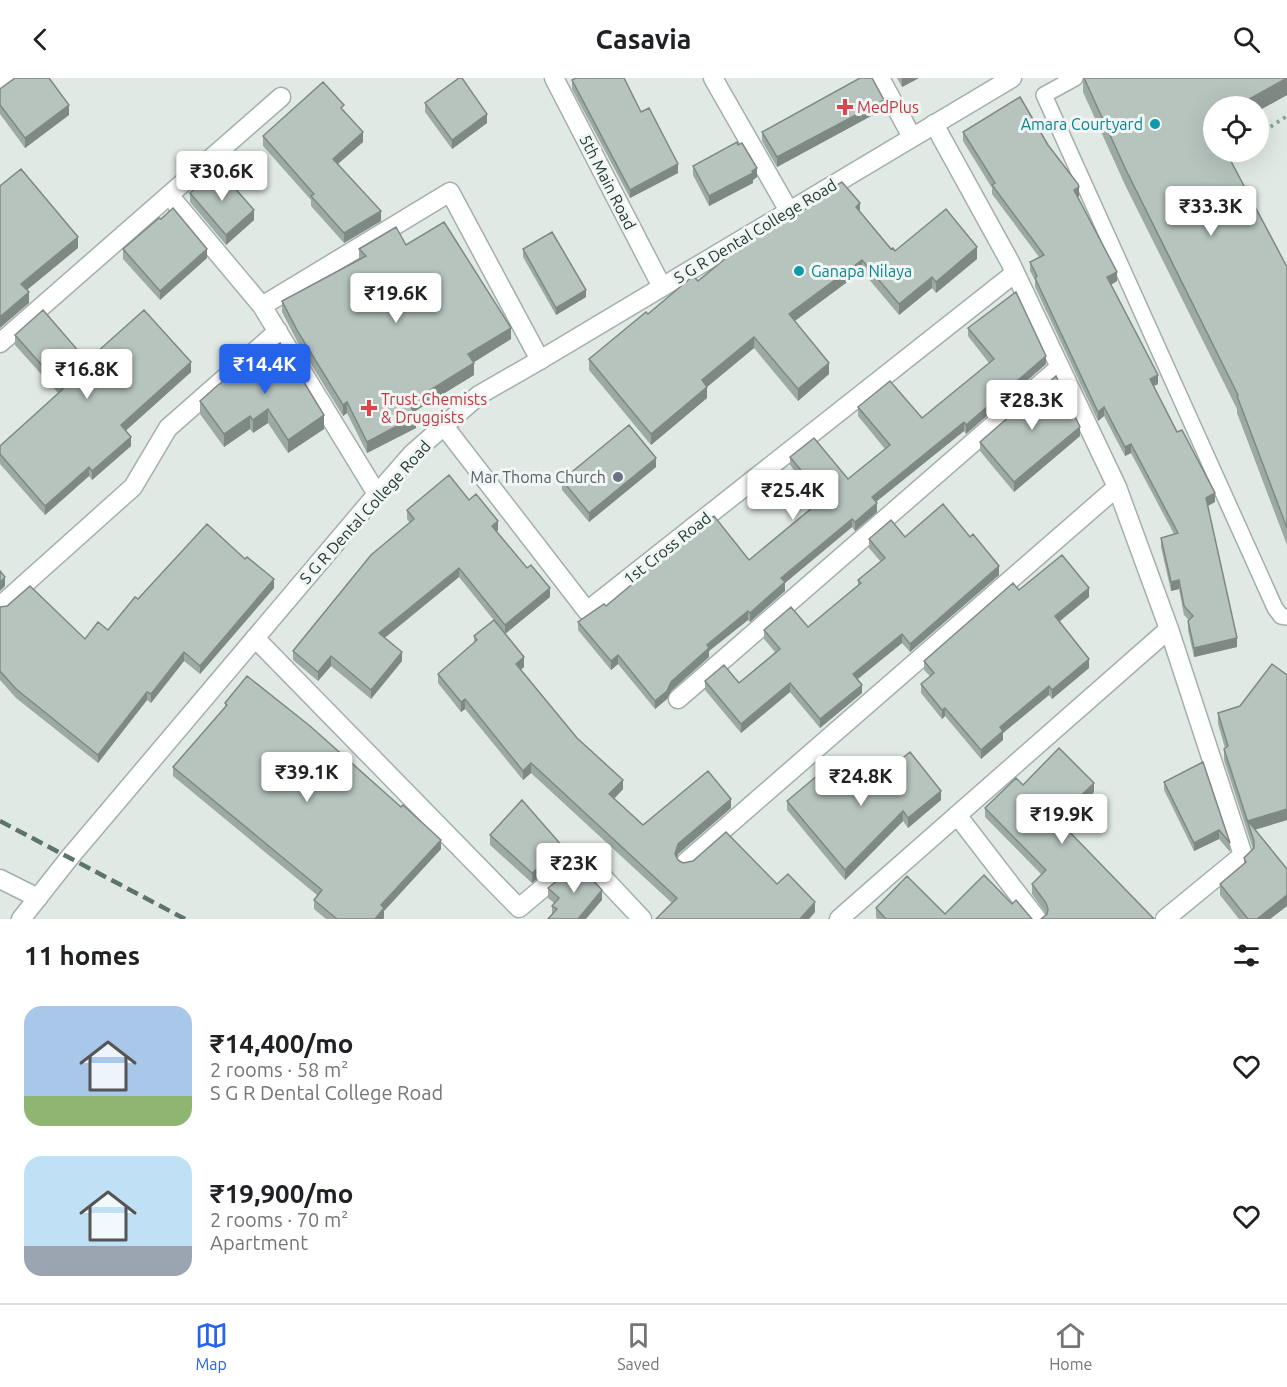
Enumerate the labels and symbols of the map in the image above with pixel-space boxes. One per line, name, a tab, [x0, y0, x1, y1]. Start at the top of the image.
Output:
place label: MedPlus	[857, 98, 919, 116]
marker: MedPlus	[838, 100, 852, 114]
place label: Amara Courtyard	[1021, 115, 1143, 133]
marker: Amara Courtyard	[1148, 117, 1162, 131]
street label: 5th Main Road	[576, 132, 640, 232]
pin: ₹30.6K	[173, 151, 271, 202]
street label: S G R Dental College Road	[670, 175, 840, 287]
pin: ₹33.3K	[1162, 186, 1260, 237]
place label: Ganapa Nilaya	[811, 262, 912, 280]
marker: Ganapa Nilaya	[792, 264, 806, 278]
pin: ₹19.6K	[347, 273, 445, 324]
pin: ₹14.4K	[216, 344, 314, 395]
pin: ₹16.8K	[38, 349, 136, 400]
pin: ₹28.3K	[983, 380, 1081, 431]
place label: Trust Chemists & Druggists	[381, 390, 487, 426]
marker: Trust Chemists & Druggists	[362, 401, 376, 415]
street label: S G R Dental College Road	[296, 437, 434, 587]
place label: Mar Thoma Church	[470, 468, 606, 486]
marker: Mar Thoma Church	[611, 470, 625, 484]
pin: ₹25.4K	[744, 470, 842, 521]
street label: 1st Cross Road	[620, 508, 714, 588]
pin: ₹39.1K	[258, 752, 356, 803]
pin: ₹24.8K	[812, 756, 910, 807]
pin: ₹19.9K	[1013, 794, 1111, 845]
pin: ₹23K	[538, 843, 610, 894]

